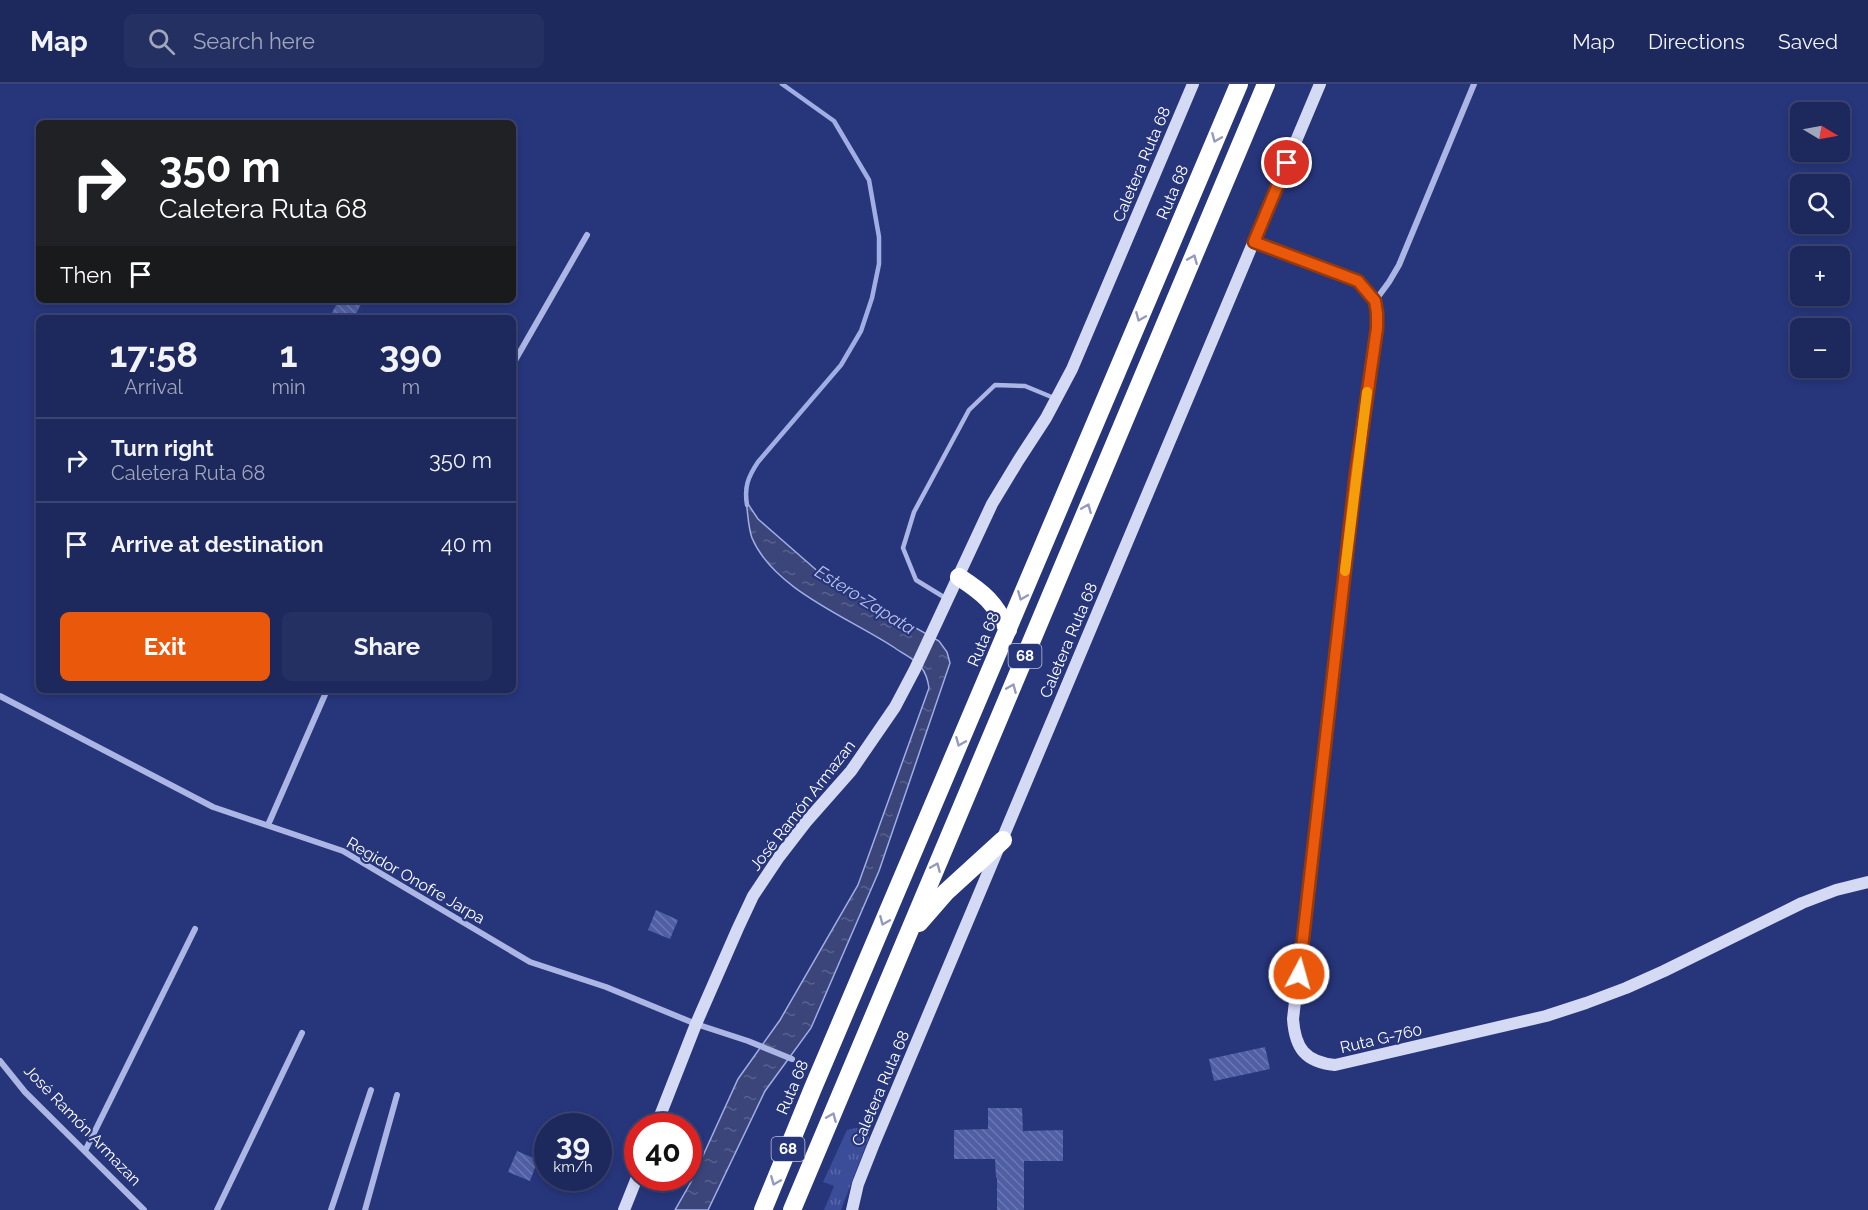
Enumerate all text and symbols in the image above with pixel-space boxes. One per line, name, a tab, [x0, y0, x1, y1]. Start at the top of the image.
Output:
search box	[124, 14, 544, 68]
text: Map	[30, 25, 88, 58]
icon: search	[145, 25, 178, 58]
text: Search here	[193, 28, 315, 54]
text: Map	[1572, 29, 1615, 54]
text: Directions	[1648, 29, 1745, 54]
text: Saved	[1778, 29, 1838, 54]
north arrow	[1790, 102, 1850, 162]
map controls	[1790, 102, 1850, 378]
street label: Caletera Ruta 68	[1108, 103, 1174, 225]
one-way arrow	[1211, 131, 1223, 142]
pin	[1261, 137, 1312, 188]
text: 350 m	[159, 143, 281, 192]
icon: right	[60, 144, 138, 222]
icon: arrive	[1270, 146, 1303, 179]
street label: Ruta 68	[1152, 162, 1192, 222]
button: search	[1790, 174, 1850, 234]
text: Caletera Ruta 68	[159, 193, 367, 224]
button: +	[1790, 246, 1850, 306]
one-way arrow	[1186, 254, 1198, 265]
icon: arrive	[124, 258, 157, 291]
text: Then	[60, 262, 112, 288]
one-way arrow	[1135, 311, 1147, 322]
button: −	[1790, 318, 1850, 378]
text: 17:58	[109, 333, 198, 375]
text: 1	[280, 333, 297, 375]
text: 390	[379, 333, 443, 375]
text: Arrival	[124, 375, 183, 399]
text: min	[271, 375, 306, 399]
text: m	[402, 375, 420, 399]
text: Turn right	[111, 435, 214, 461]
icon: right	[60, 444, 93, 477]
text: 350 m	[429, 447, 492, 473]
text: Caletera Ruta 68	[111, 461, 265, 485]
one-way arrow	[1080, 503, 1092, 514]
icon: arrive	[60, 528, 93, 561]
text: Arrive at destination	[111, 531, 324, 557]
text: 40 m	[441, 531, 492, 557]
water label: Estero Zapata	[811, 560, 919, 639]
street label: Caletera Ruta 68	[1036, 580, 1101, 701]
one-way arrow	[1017, 590, 1029, 601]
street label: Ruta 68	[964, 609, 1003, 669]
button: Exit	[60, 612, 270, 681]
button: Share	[282, 612, 492, 681]
road number: 68	[1008, 644, 1042, 668]
one-way arrow	[1005, 683, 1017, 694]
street label: José Ramón Armazan	[746, 736, 859, 874]
one-way arrow	[955, 736, 967, 747]
street label: Regidor Onofre Jarpa	[343, 833, 488, 928]
one-way arrow	[929, 863, 941, 874]
one-way arrow	[879, 915, 891, 926]
position arrow	[1267, 942, 1331, 1006]
street label: Ruta G-760	[1338, 1020, 1424, 1057]
street label: Caletera Ruta 68	[848, 1028, 913, 1149]
street label: Ruta 68	[773, 1057, 812, 1117]
street label: José Ramón Armazan	[20, 1061, 145, 1190]
one-way arrow	[825, 1112, 837, 1123]
speed limit sign: 40	[624, 1113, 702, 1191]
text: 39	[556, 1127, 590, 1162]
road number: 68	[772, 1137, 804, 1161]
text: km/h	[553, 1158, 593, 1176]
one-way arrow	[770, 1174, 782, 1185]

